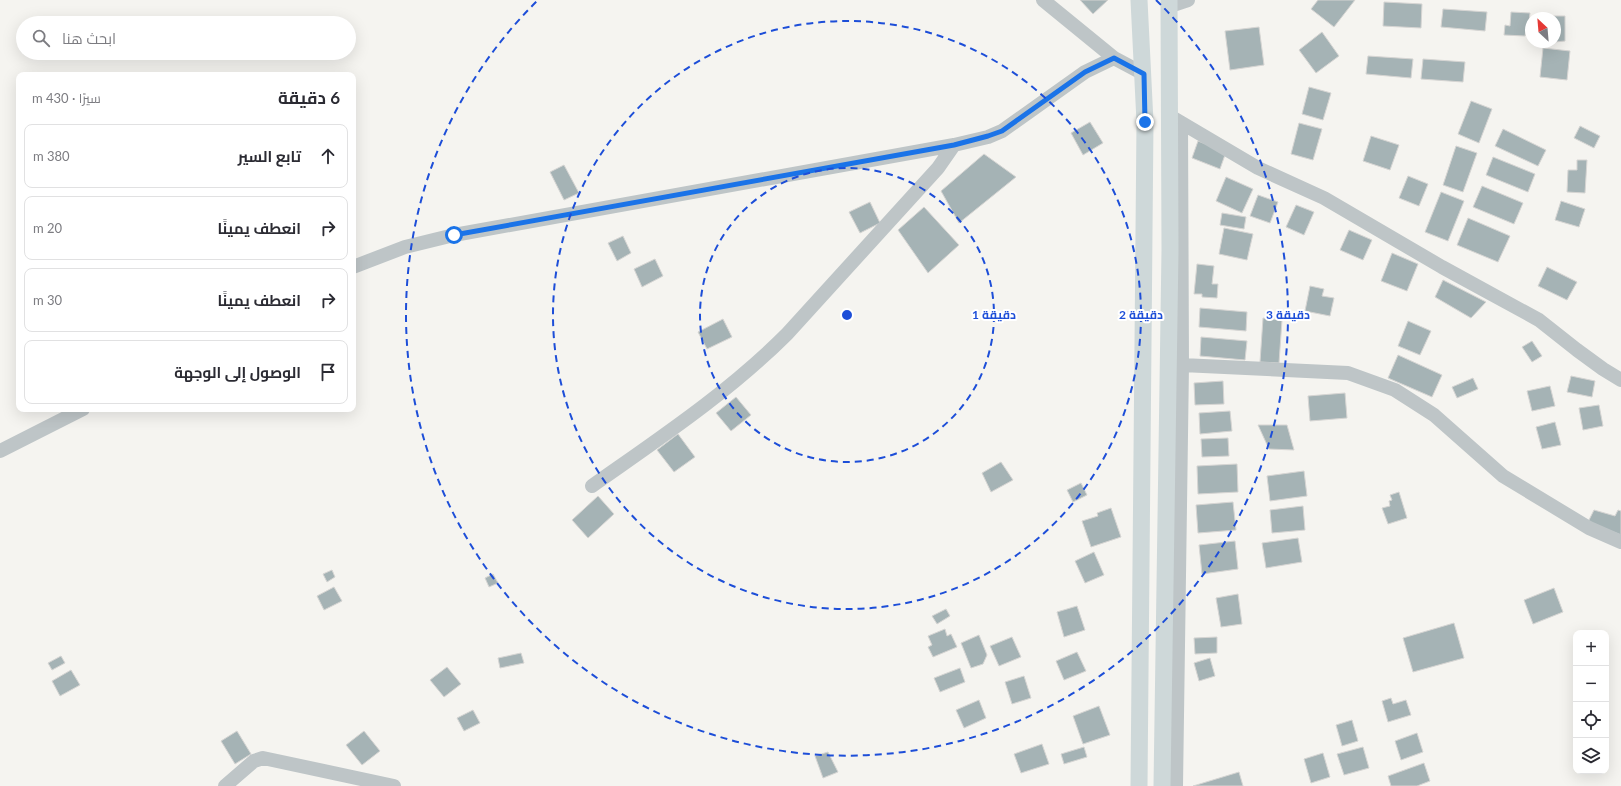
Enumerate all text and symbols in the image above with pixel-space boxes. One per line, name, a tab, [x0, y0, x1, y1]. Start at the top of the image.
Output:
north arrow	[1525, 12, 1561, 48]
search box	[16, 16, 356, 60]
icon: search	[30, 27, 52, 49]
text: ابحث هنا	[62, 29, 116, 47]
text: 6 دقيقة	[278, 87, 340, 108]
text: سيرًا · 430 m	[32, 90, 101, 106]
route end	[1136, 113, 1154, 131]
icon: ahead	[317, 145, 339, 167]
text: تابع السير	[238, 147, 301, 165]
text: 380 m	[33, 148, 70, 164]
icon: right	[317, 217, 339, 239]
text: انعطف يمينًا	[217, 219, 301, 237]
text: 20 m	[33, 220, 62, 236]
route start	[445, 226, 463, 244]
icon: right	[317, 289, 339, 311]
text: انعطف يمينًا	[217, 291, 301, 309]
text: 30 m	[33, 292, 62, 308]
text: 1 دقيقة	[972, 307, 1016, 322]
text: 2 دقيقة	[1119, 307, 1163, 322]
text: 3 دقيقة	[1266, 307, 1310, 322]
centre of rings	[840, 308, 854, 322]
icon: arrive	[317, 361, 339, 383]
text: الوصول إلى الوجهة	[174, 363, 301, 381]
map controls	[1573, 630, 1609, 774]
button: +	[1573, 630, 1609, 666]
button: −	[1573, 666, 1609, 702]
button: locate	[1573, 702, 1609, 738]
button: layers	[1573, 738, 1609, 774]

